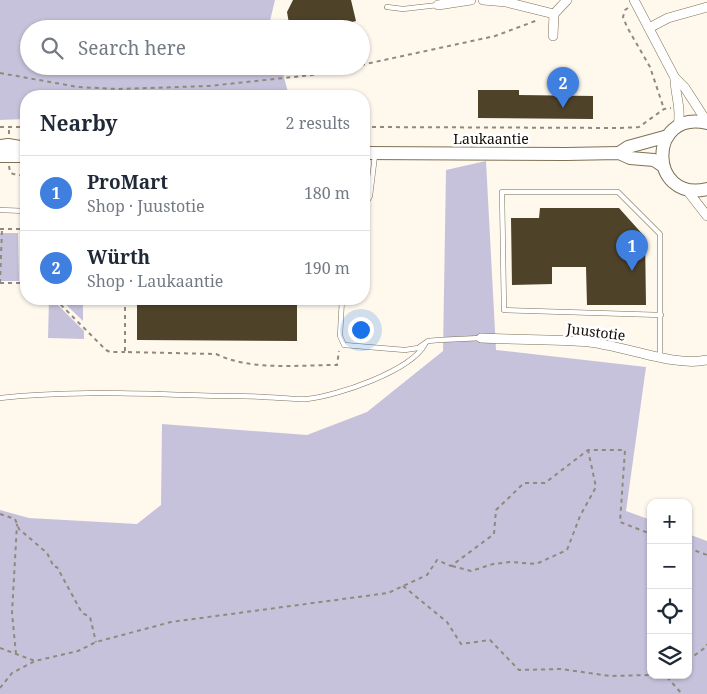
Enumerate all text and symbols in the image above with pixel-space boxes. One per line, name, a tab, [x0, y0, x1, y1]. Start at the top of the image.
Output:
search box	[20, 20, 370, 75]
icon: search	[38, 34, 66, 62]
text: Search here	[78, 35, 186, 61]
pin: 2	[547, 67, 579, 108]
text: Nearby	[40, 109, 118, 137]
text: 2 results	[286, 112, 350, 134]
street label: Laukaantie	[453, 129, 529, 148]
text: ProMart	[87, 169, 168, 195]
text: 1	[51, 182, 61, 204]
text: 180 m	[304, 182, 350, 204]
text: Shop · Juustotie	[87, 195, 205, 217]
pin: 1	[616, 230, 648, 271]
text: Würth	[87, 244, 150, 270]
text: 2	[51, 257, 61, 279]
text: 190 m	[304, 257, 350, 279]
text: Shop · Laukaantie	[87, 270, 223, 292]
your location	[348, 317, 374, 343]
street label: Juustotie	[565, 318, 626, 345]
map controls	[647, 499, 692, 679]
button: +	[647, 499, 692, 544]
button: −	[647, 544, 692, 589]
button: locate	[647, 589, 692, 634]
button: layers	[647, 634, 692, 679]

